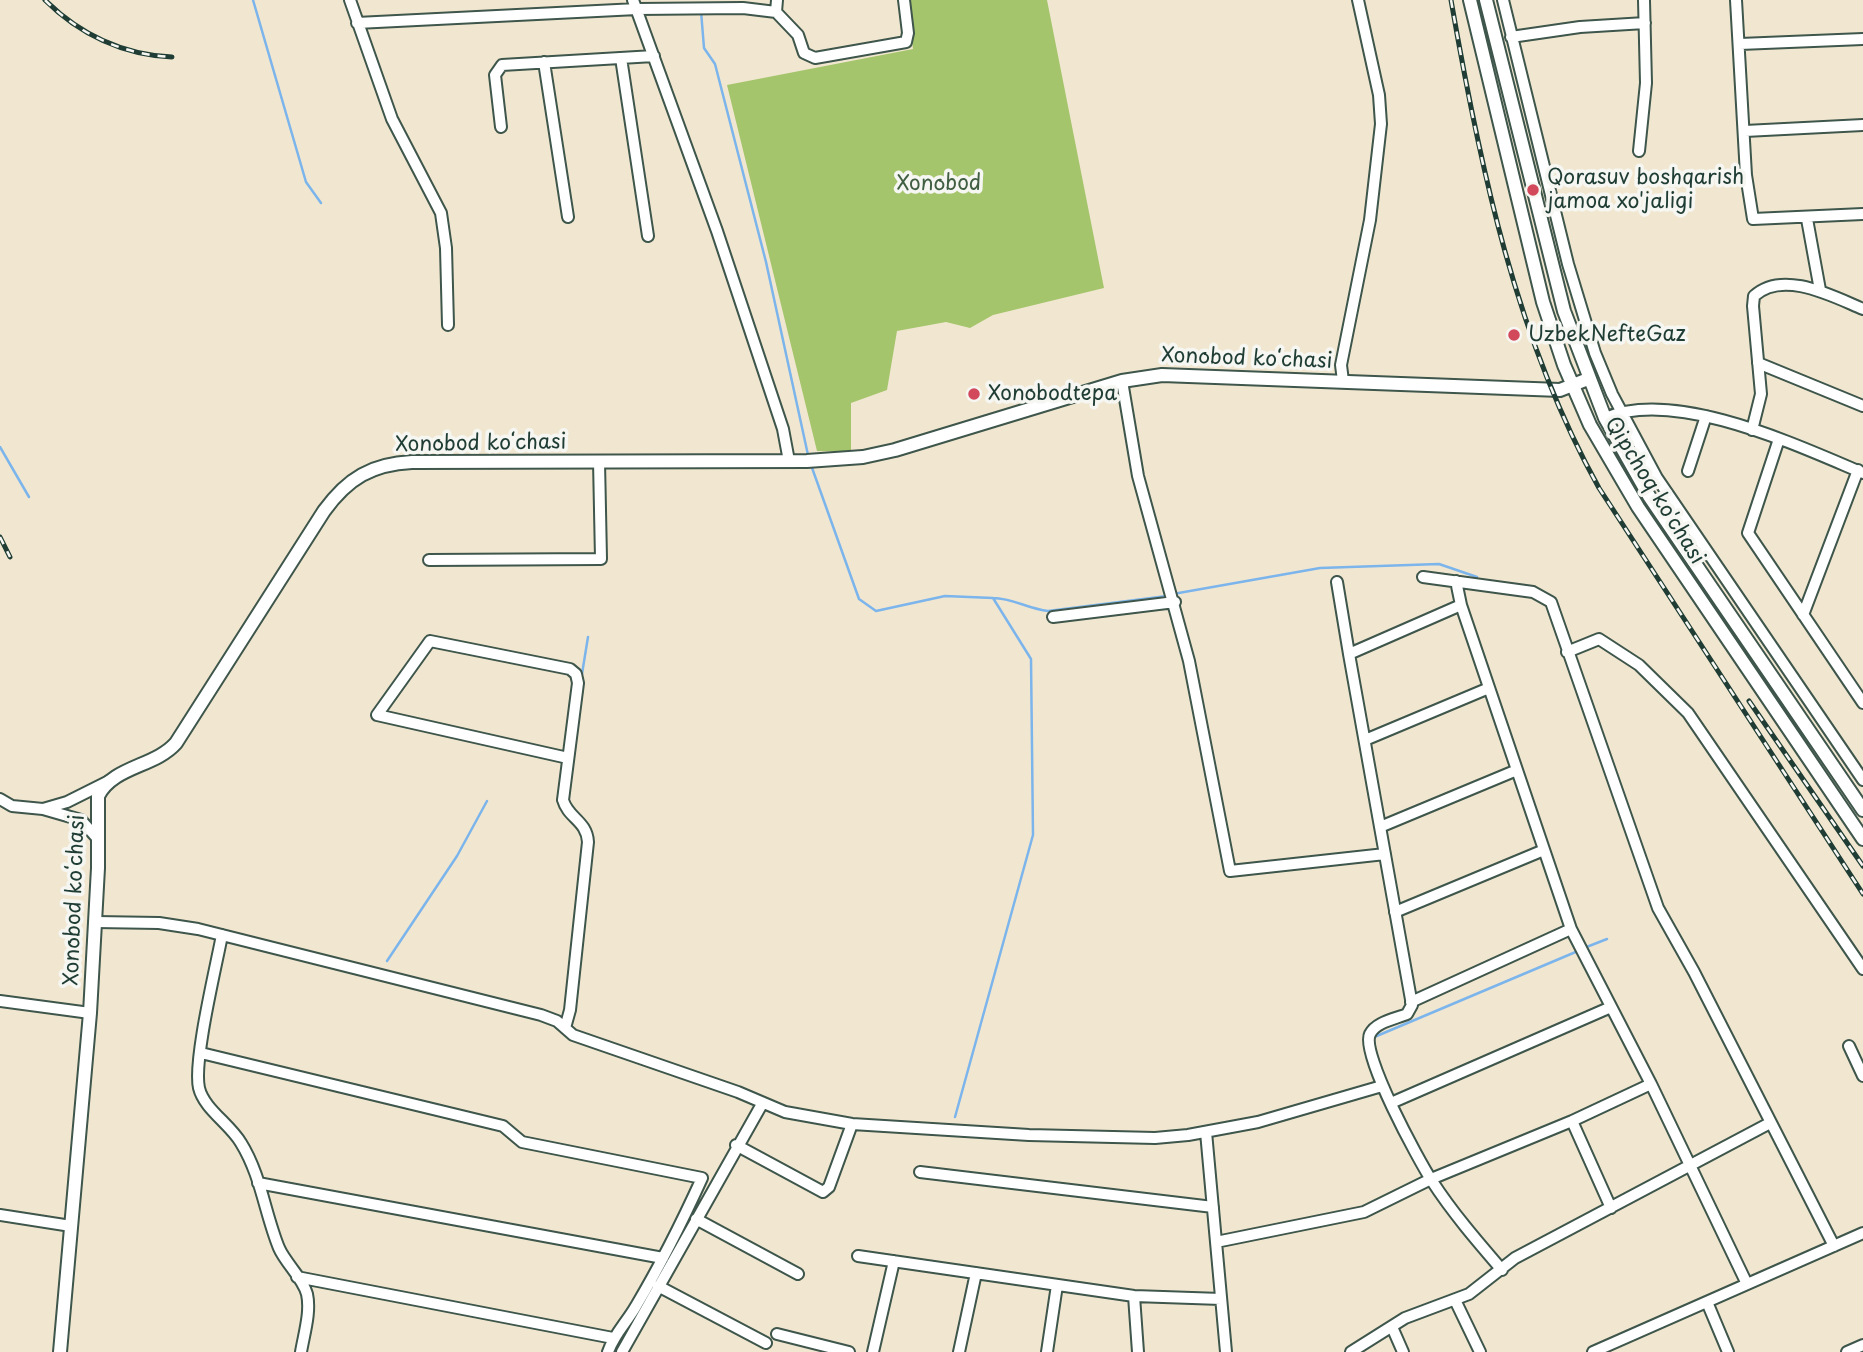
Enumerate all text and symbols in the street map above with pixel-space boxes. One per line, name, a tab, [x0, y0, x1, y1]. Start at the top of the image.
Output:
place label: Qorasuv boshqarish jamoa xo'jaligi	[1547, 165, 1744, 215]
park label: Xonobod	[897, 171, 981, 197]
marker: Qorasuv boshqarish jamoa xo'jaligi	[1525, 182, 1541, 198]
place label: UzbekNefteGaz	[1528, 322, 1686, 348]
marker: UzbekNefteGaz	[1506, 327, 1522, 343]
street label: Xonobod koʻchasi	[1161, 343, 1333, 375]
place label: Xonobodtepa	[988, 381, 1117, 407]
marker: Xonobodtepa	[966, 386, 982, 402]
street label: Qipchoq ko'chasi	[1599, 413, 1709, 569]
street label: Xonobod koʻchasi	[395, 430, 567, 458]
street label: Xonobod koʻchasi	[59, 814, 91, 986]

